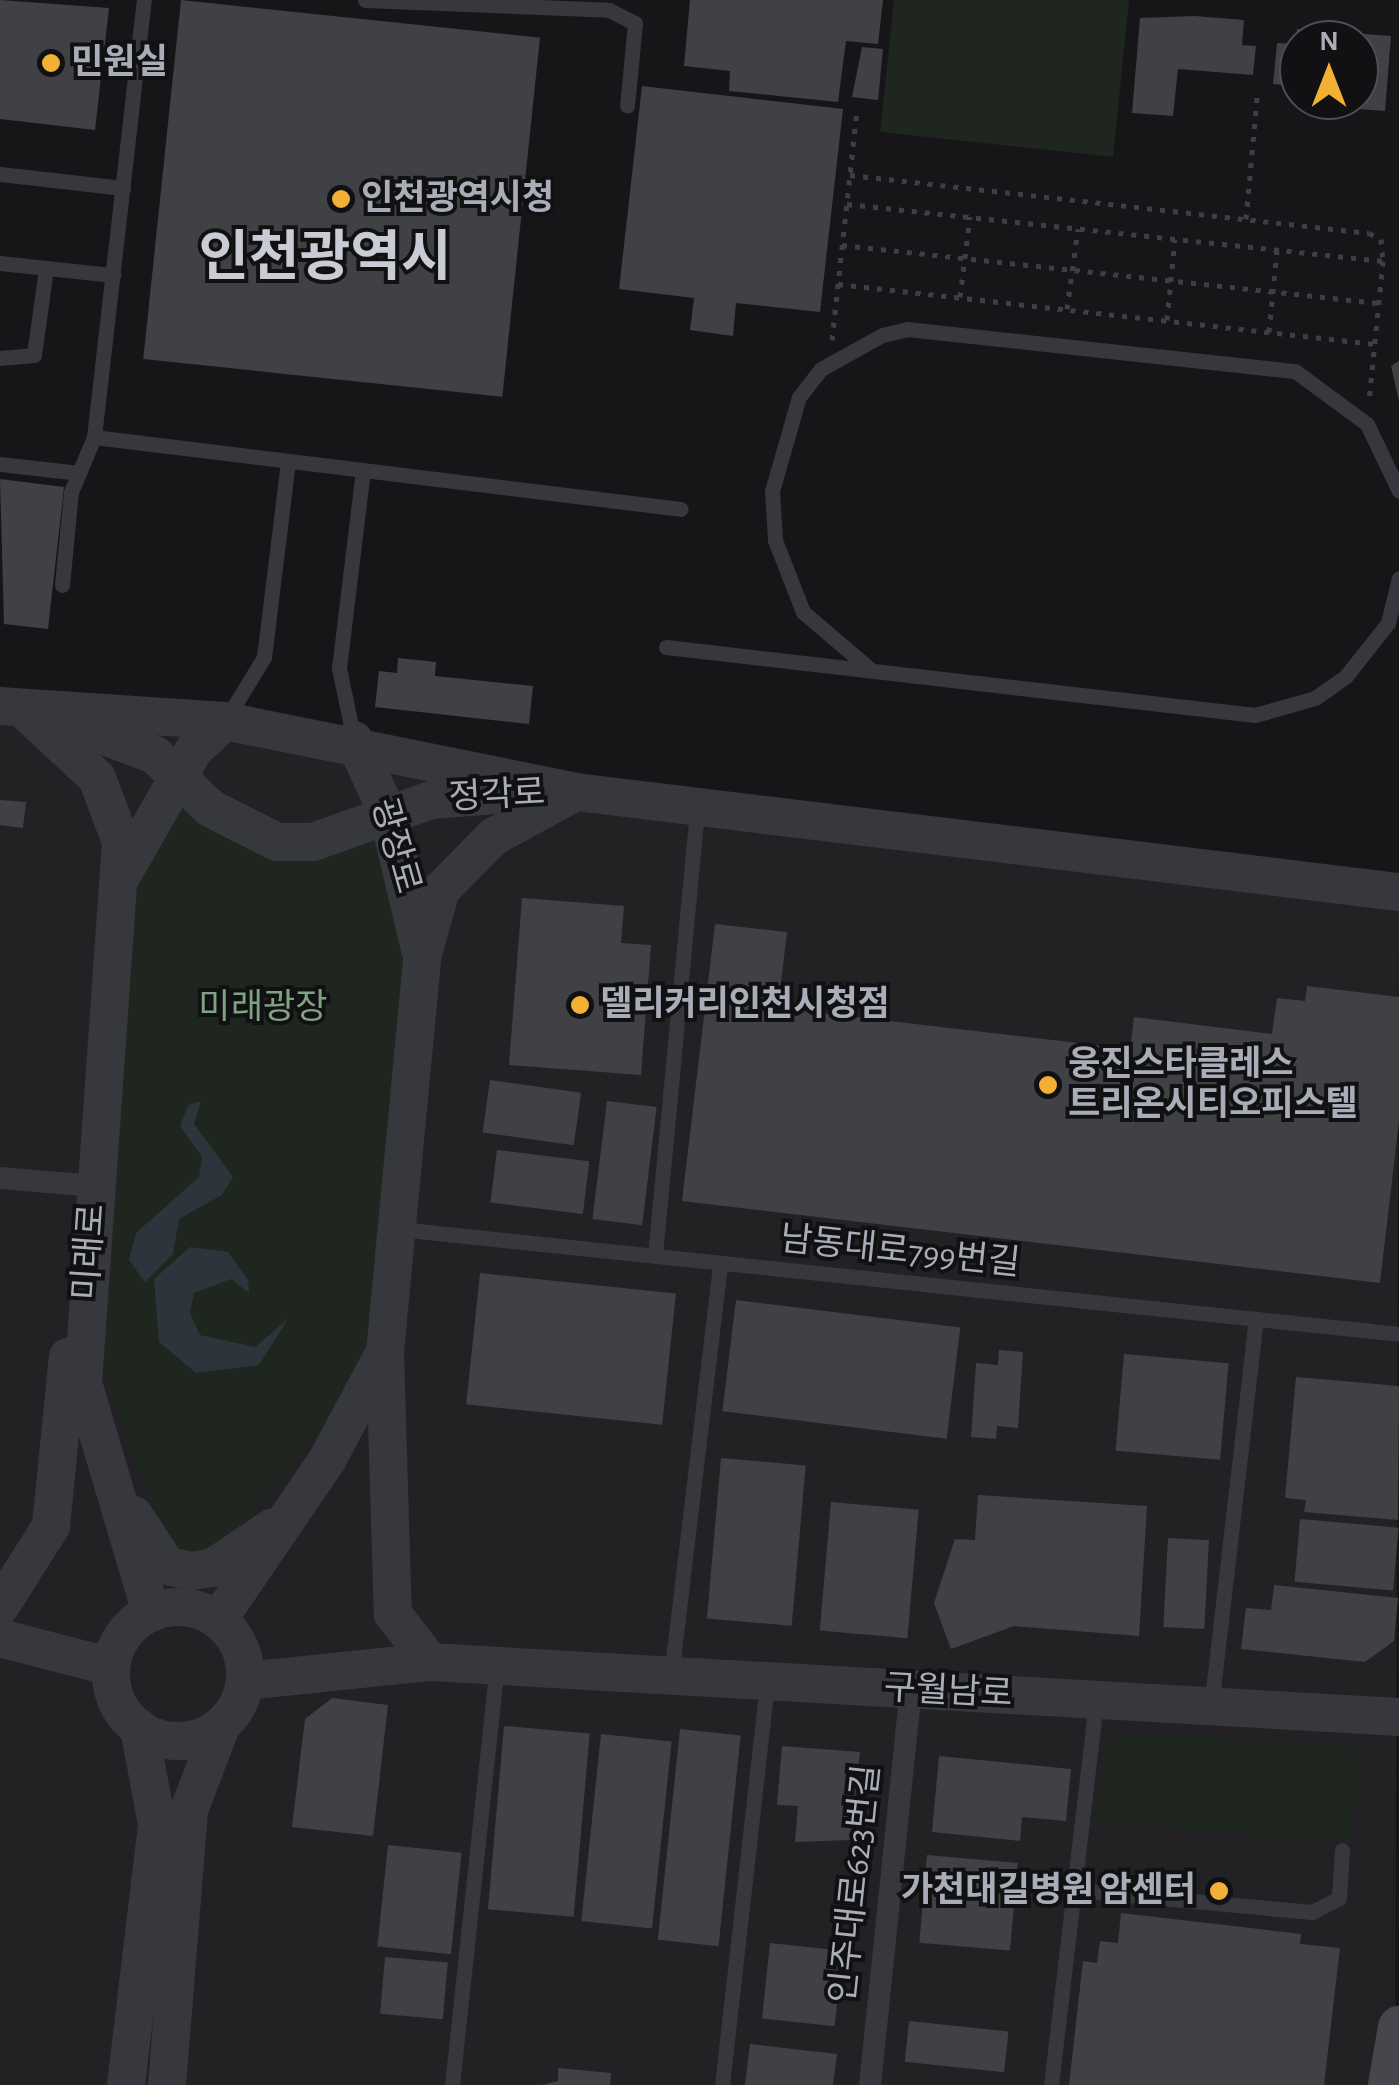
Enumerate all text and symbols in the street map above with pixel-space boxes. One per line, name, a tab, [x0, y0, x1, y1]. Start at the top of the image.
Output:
north arrow	[1279, 20, 1379, 120]
text: N	[1319, 28, 1339, 56]
place label: 민원실	[71, 42, 168, 84]
marker: 민원실	[40, 52, 62, 74]
place label: 인천광역시청	[361, 178, 554, 220]
marker: 인천광역시청	[330, 188, 352, 210]
district label: 인천광역시	[199, 226, 451, 292]
street label: 정각로	[448, 773, 546, 819]
street label: 광장로	[362, 794, 428, 898]
place label: 델리커리인천시청점	[600, 984, 890, 1026]
park label: 미래광장	[199, 987, 327, 1029]
marker: 델리커리인천시청점	[569, 994, 591, 1016]
place label: 웅진스타클레스 트리온시티오피스텔	[1068, 1044, 1358, 1126]
marker: 웅진스타클레스 트리온시티오피스텔	[1037, 1074, 1059, 1096]
street label: 미래로	[66, 1202, 114, 1302]
street label: 남동대로799번길	[778, 1219, 1022, 1285]
street label: 구월남로	[883, 1668, 1013, 1716]
street label: 인주대로623번길	[823, 1762, 889, 2006]
place label: 가천대길병원 암센터	[901, 1870, 1196, 1912]
marker: 가천대길병원 암센터	[1206, 1878, 1232, 1904]

